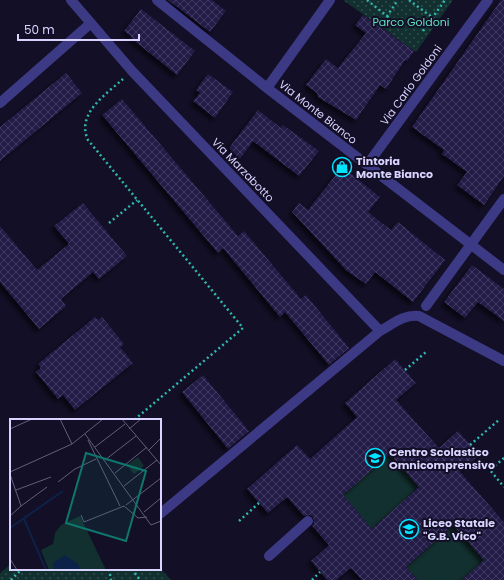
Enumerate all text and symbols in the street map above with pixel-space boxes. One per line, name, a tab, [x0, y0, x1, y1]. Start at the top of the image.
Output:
park label: Parco Goldoni	[372, 14, 450, 30]
scale bar	[18, 16, 139, 42]
text: 50 m	[24, 21, 55, 38]
street label: Via Carlo Goldoni	[376, 41, 446, 128]
street label: Via Monte Bianco	[275, 76, 361, 148]
street label: Via Marzabotto	[208, 134, 278, 206]
place label: Tintoria Monte Bianco	[356, 153, 433, 182]
shop icon: Tintoria Monte Bianco	[331, 156, 353, 178]
inset map	[10, 419, 161, 570]
place label: Centro Scolastico Omnicomprensivo	[389, 444, 495, 473]
school or university icon: Centro Scolastico Omnicomprensivo	[364, 447, 386, 469]
place label: Liceo Statale "G.B. Vico"	[423, 515, 495, 544]
school or university icon: Liceo Statale "G.B. Vico"	[398, 518, 420, 540]

